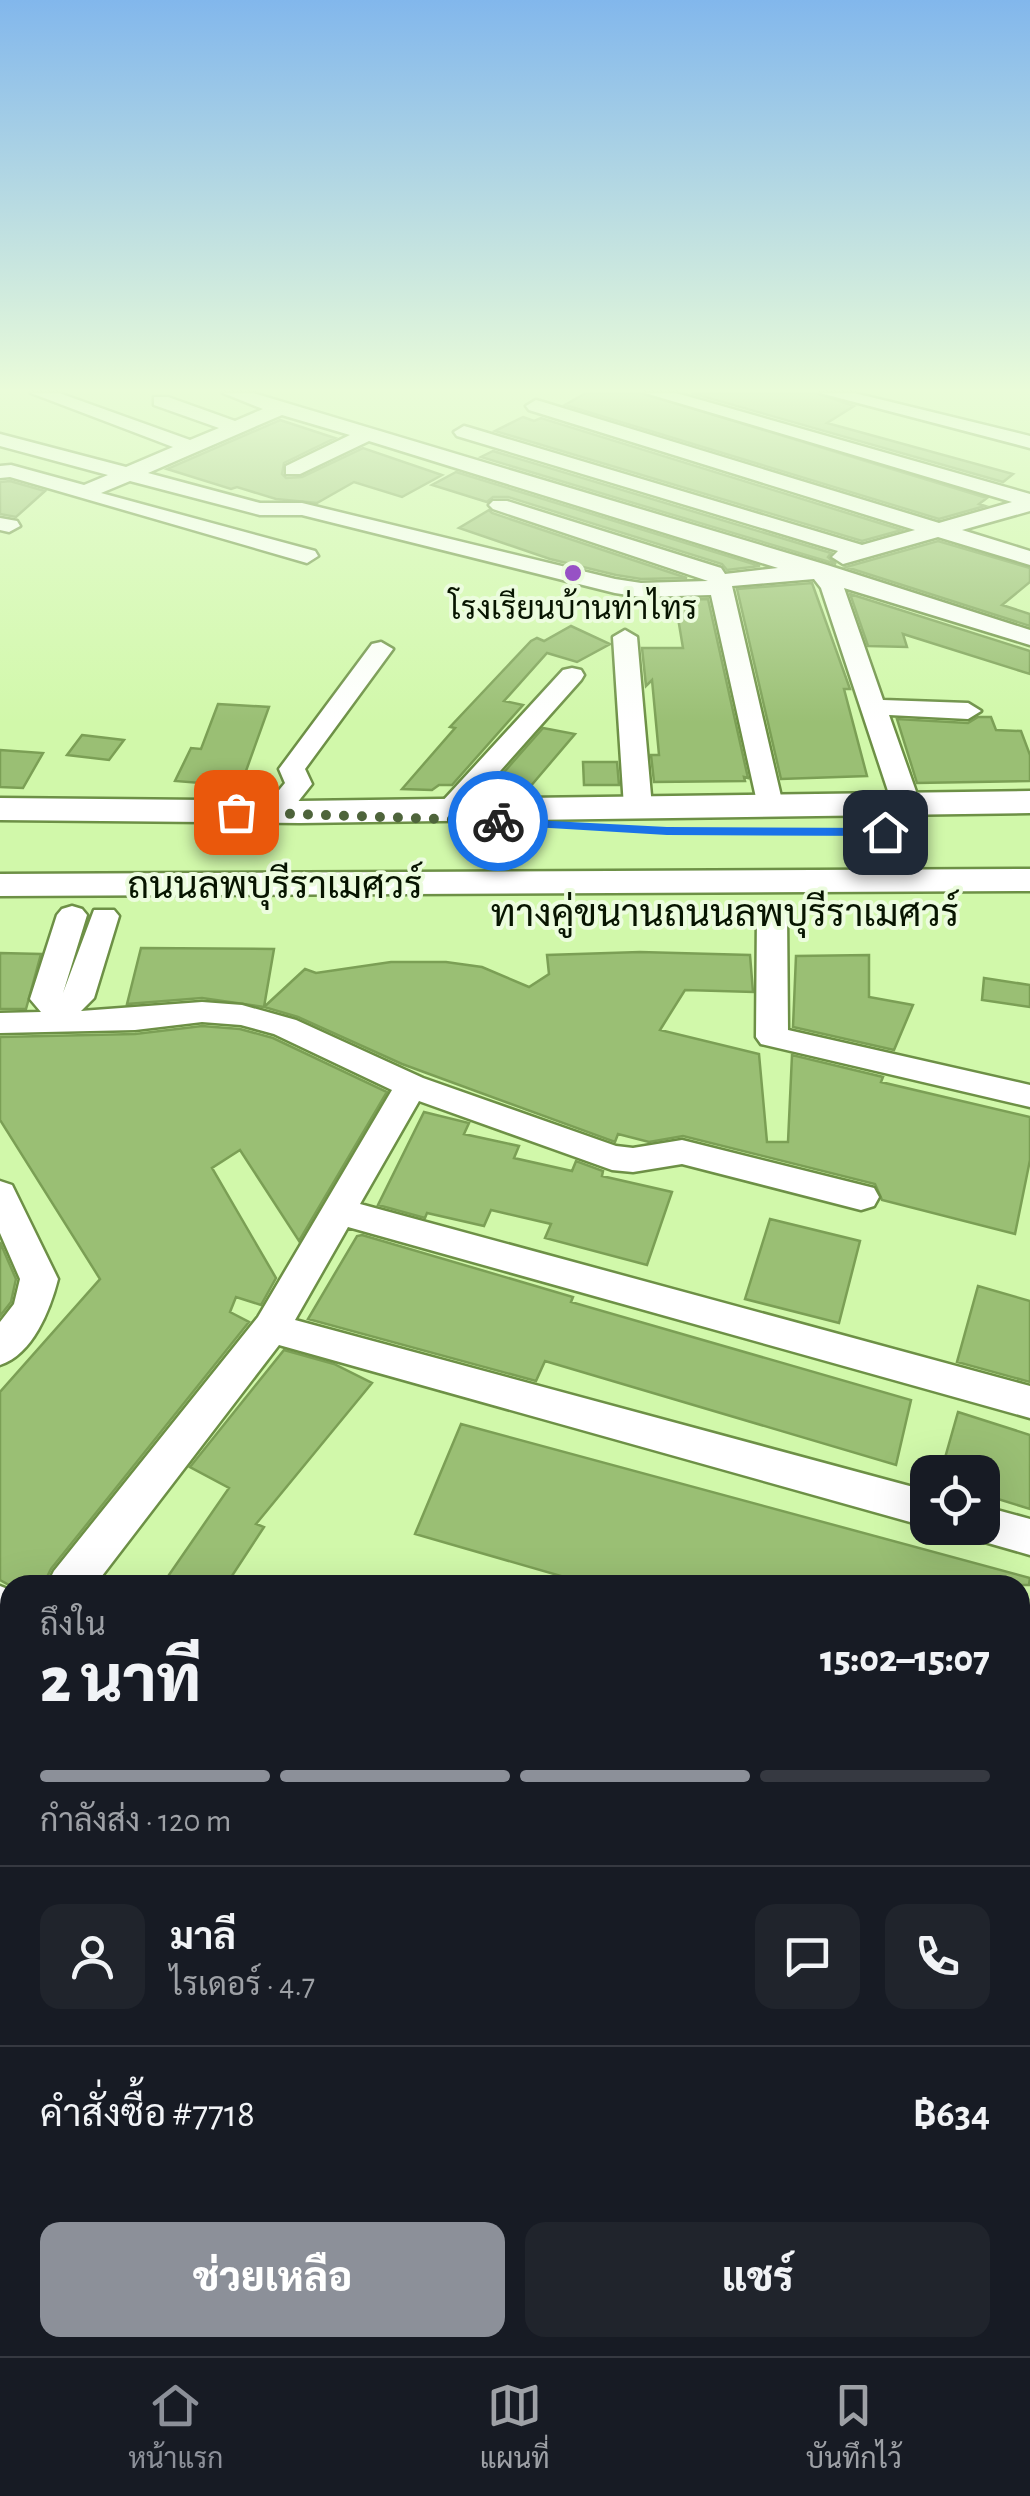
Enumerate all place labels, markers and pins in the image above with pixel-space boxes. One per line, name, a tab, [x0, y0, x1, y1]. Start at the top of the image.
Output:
marker: โรงเรียนบ้านท่าไทร	[562, 562, 584, 584]
place label: โรงเรียนบ้านท่าไทร	[447, 587, 697, 625]
pin	[194, 770, 279, 855]
pin	[843, 790, 928, 875]

